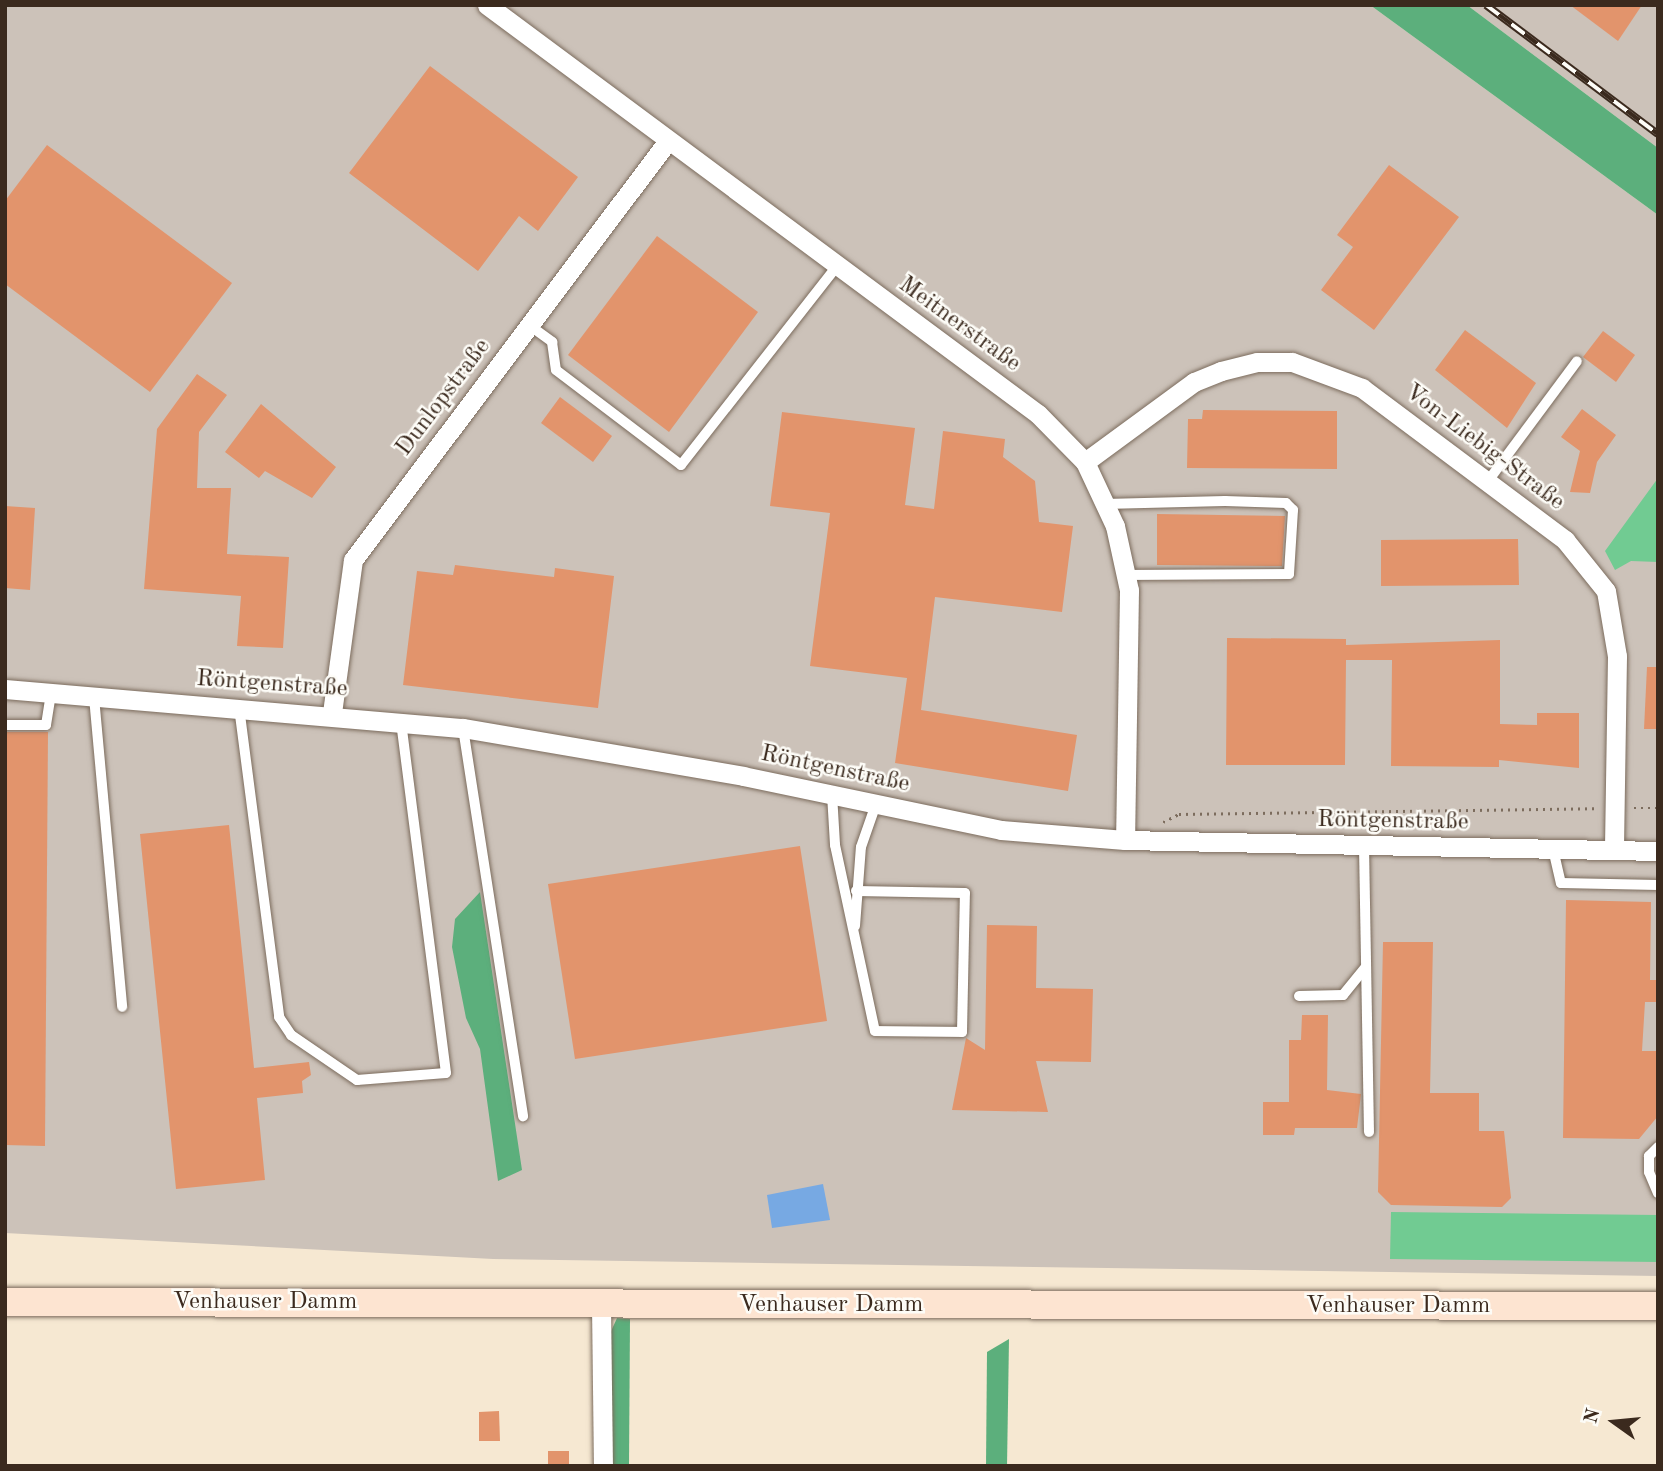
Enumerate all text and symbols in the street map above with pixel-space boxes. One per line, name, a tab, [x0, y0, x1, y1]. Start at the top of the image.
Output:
street label: Meitnerstraße	[892, 271, 1026, 379]
street label: Dunlopstraße	[391, 334, 497, 462]
street label: Von-Liebig-Straße	[1398, 378, 1570, 518]
street label: Röntgenstraße	[195, 665, 349, 705]
street label: Röntgenstraße	[758, 740, 912, 800]
street label: Röntgenstraße	[1317, 806, 1469, 838]
street label: Venhauser Damm	[173, 1289, 357, 1317]
street label: Venhauser Damm	[739, 1292, 923, 1320]
street label: Venhauser Damm	[1306, 1293, 1490, 1321]
north arrow	[1579, 1387, 1649, 1457]
text: N	[1582, 1407, 1604, 1426]

